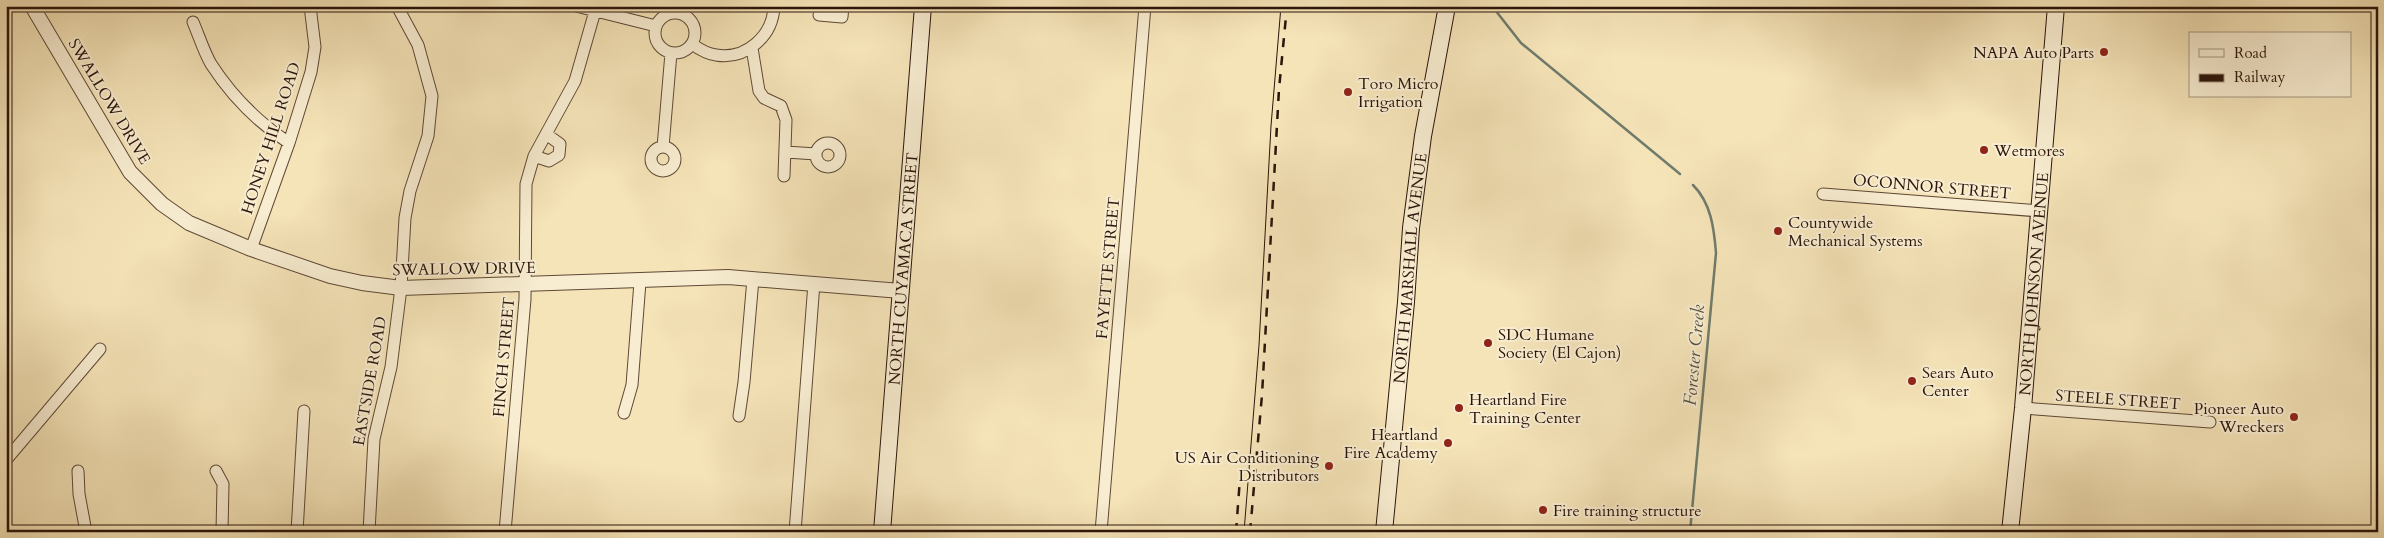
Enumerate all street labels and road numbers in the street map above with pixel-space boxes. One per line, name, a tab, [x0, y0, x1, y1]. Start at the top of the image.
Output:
street label: SWALLOW DRIVE	[63, 34, 156, 169]
street label: HONEY HILL ROAD	[236, 59, 306, 217]
street label: NORTH CUYAMACA STREET	[883, 151, 924, 386]
street label: NORTH MARSHALL AVENUE	[1388, 152, 1433, 385]
street label: OCONNOR STREET	[1852, 169, 2012, 205]
street label: NORTH JOHNSON AVENUE	[2014, 172, 2054, 397]
street label: FAYETTE STREET	[1091, 196, 1125, 340]
street label: SWALLOW DRIVE	[392, 257, 536, 281]
street label: FINCH STREET	[488, 296, 520, 418]
street label: EASTSIDE ROAD	[348, 315, 392, 448]
street label: STEELE STREET	[2054, 385, 2182, 415]

